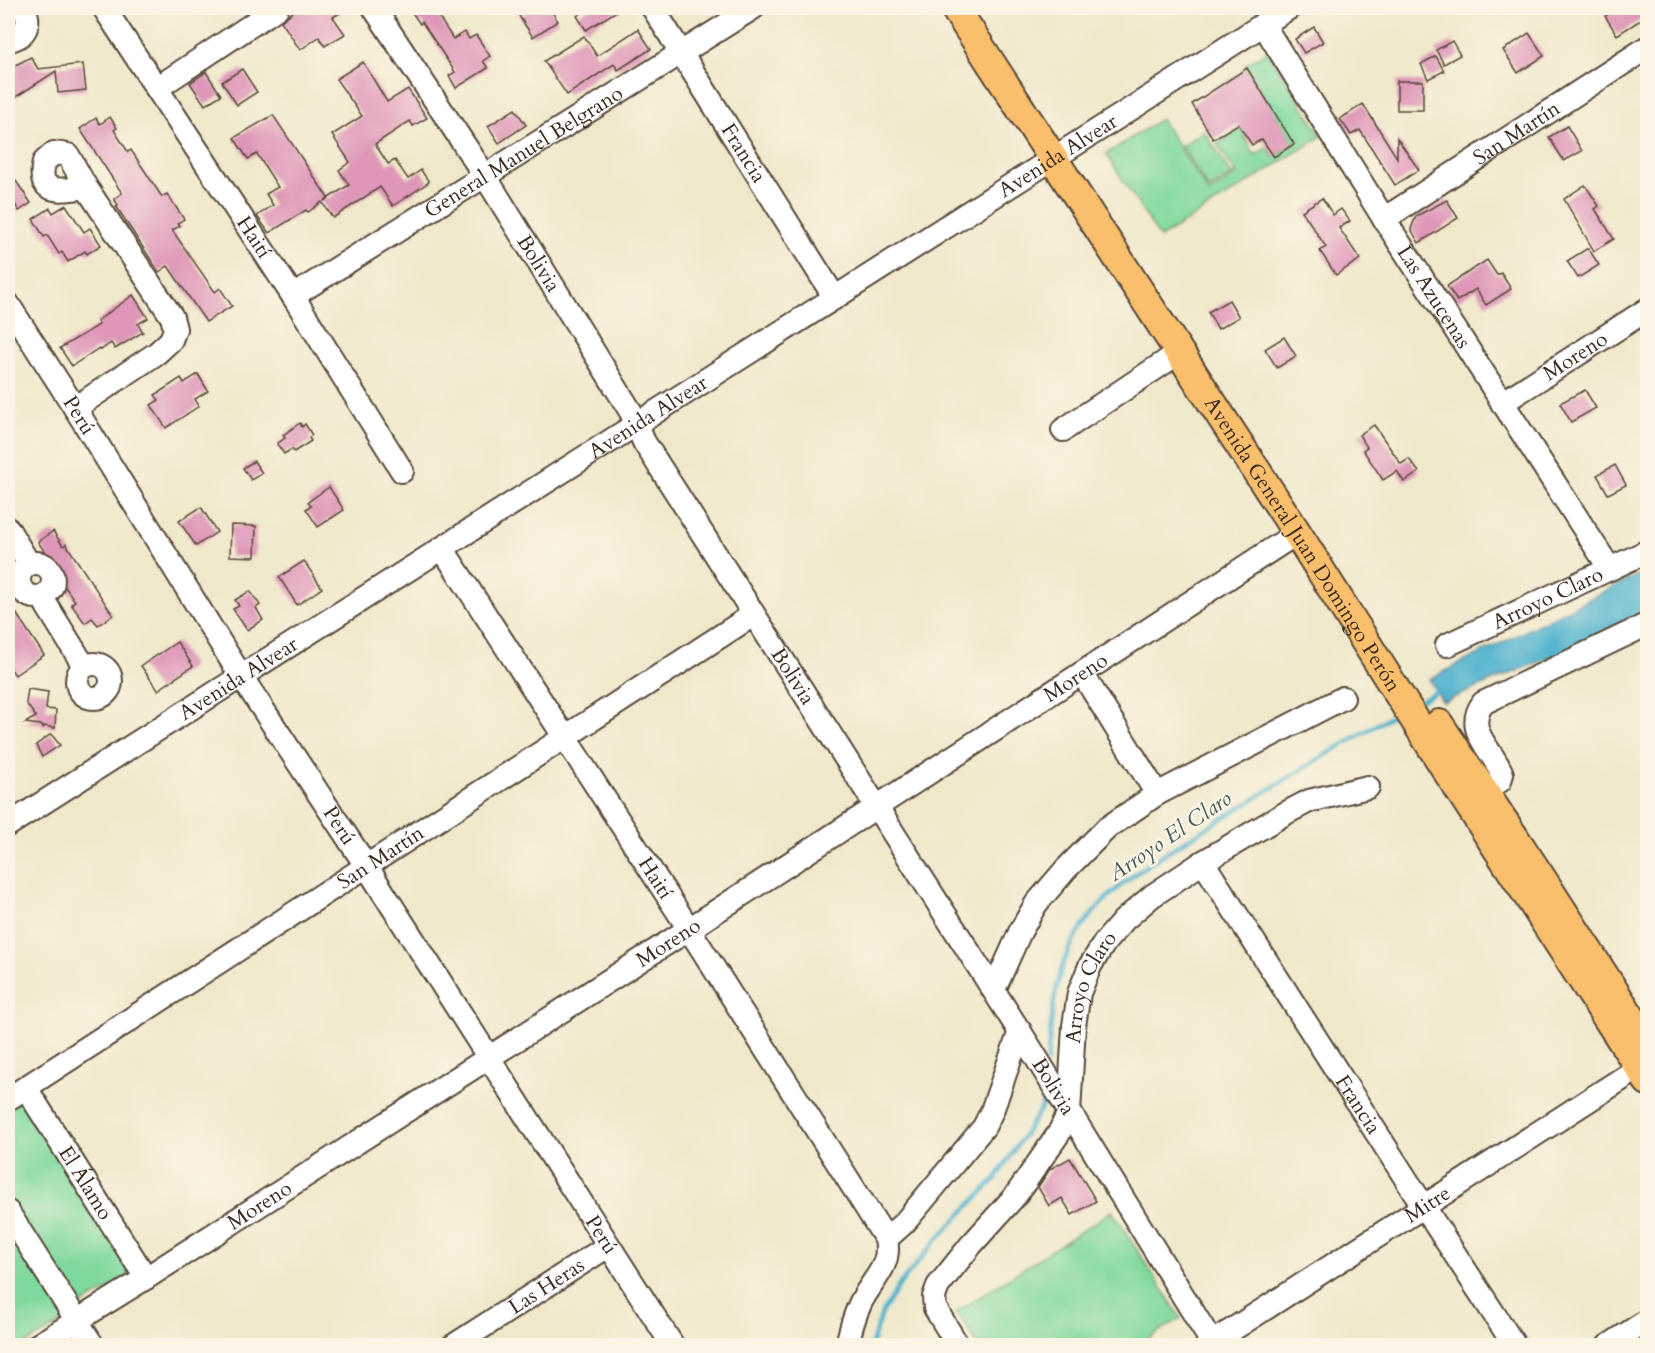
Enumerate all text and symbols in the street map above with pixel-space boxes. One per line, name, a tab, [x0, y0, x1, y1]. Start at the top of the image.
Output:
street label: General Manuel Belgrano	[419, 79, 628, 225]
street label: San Martín	[1467, 94, 1565, 172]
street label: Avenida Alvear	[993, 107, 1123, 204]
street label: Francia	[714, 118, 774, 188]
street label: Haití	[230, 210, 279, 264]
street label: Bolivia	[510, 229, 568, 297]
street label: Las Azucenas	[1390, 239, 1478, 354]
street label: Moreno	[1537, 324, 1613, 387]
street label: Avenida Alvear	[583, 368, 713, 466]
street label: Perú	[56, 390, 103, 440]
street label: Avenida General Juan Domingo Perón	[1197, 391, 1408, 697]
street label: Arroyo Claro	[1487, 560, 1608, 636]
street label: Avenida Alvear	[173, 629, 304, 727]
street label: Bolivia	[764, 642, 822, 710]
street label: Moreno	[1038, 646, 1113, 709]
water label: Arroyo El Claro	[1101, 784, 1238, 889]
street label: Perú	[316, 800, 363, 851]
street label: San Martín	[331, 818, 429, 896]
street label: Haití	[631, 851, 680, 905]
street label: Moreno	[630, 911, 706, 974]
street label: Arroyo Claro	[1059, 924, 1123, 1044]
street label: Bolivia	[1025, 1052, 1083, 1120]
street label: Francia	[1329, 1069, 1388, 1140]
street label: El Álamo	[52, 1140, 120, 1225]
street label: Moreno	[221, 1174, 297, 1237]
street label: Mitre	[1399, 1179, 1456, 1230]
street label: Perú	[579, 1209, 625, 1260]
street label: Las Heras	[503, 1251, 590, 1321]

